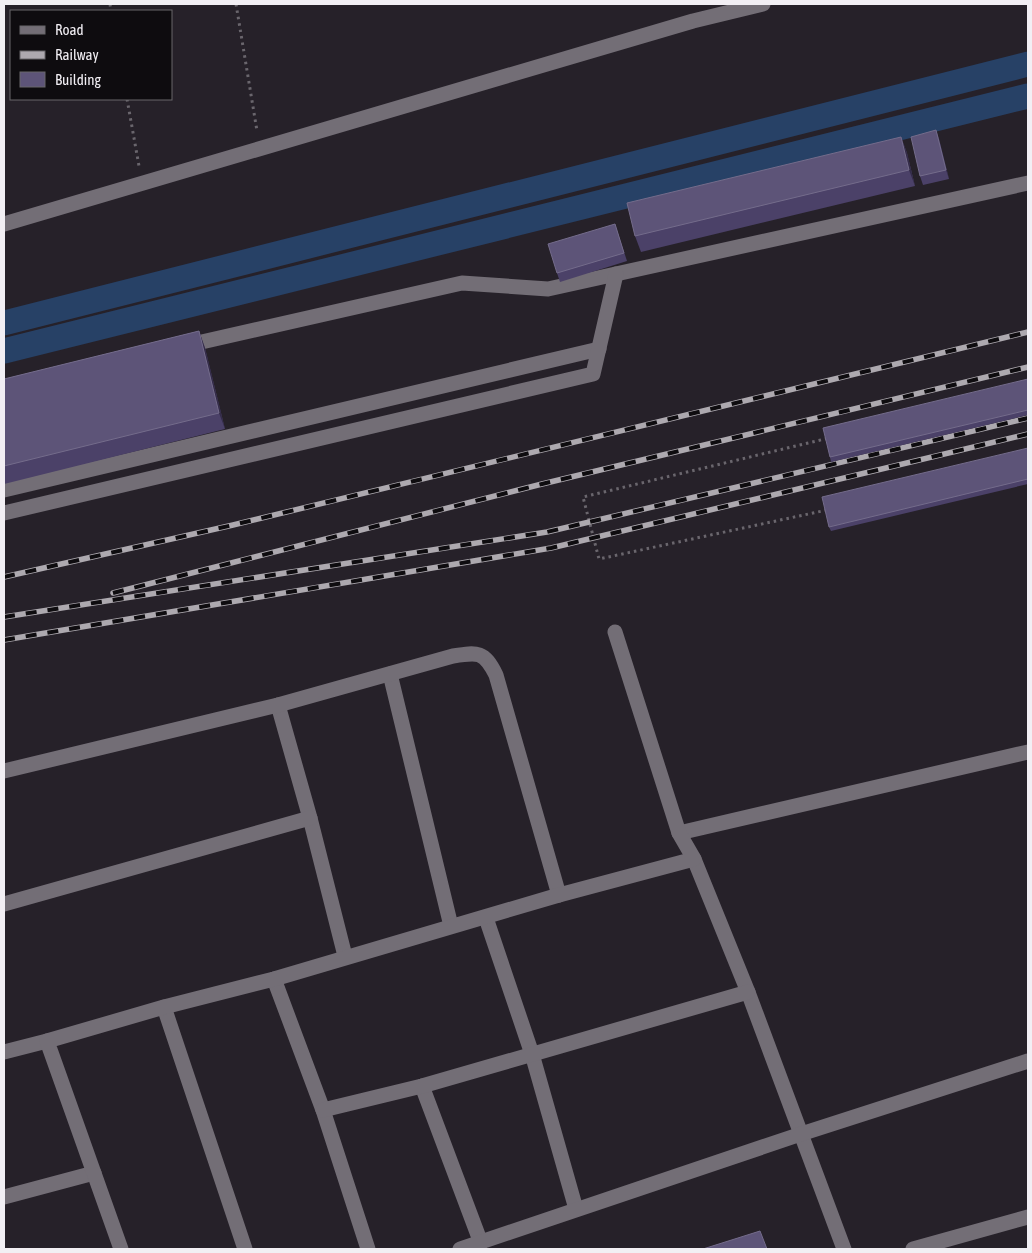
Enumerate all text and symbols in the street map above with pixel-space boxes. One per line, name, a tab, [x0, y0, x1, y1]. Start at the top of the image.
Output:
legend	[10, 10, 172, 100]
text: Road	[55, 21, 84, 38]
text: Railway	[55, 46, 99, 63]
text: Building	[55, 71, 101, 88]

